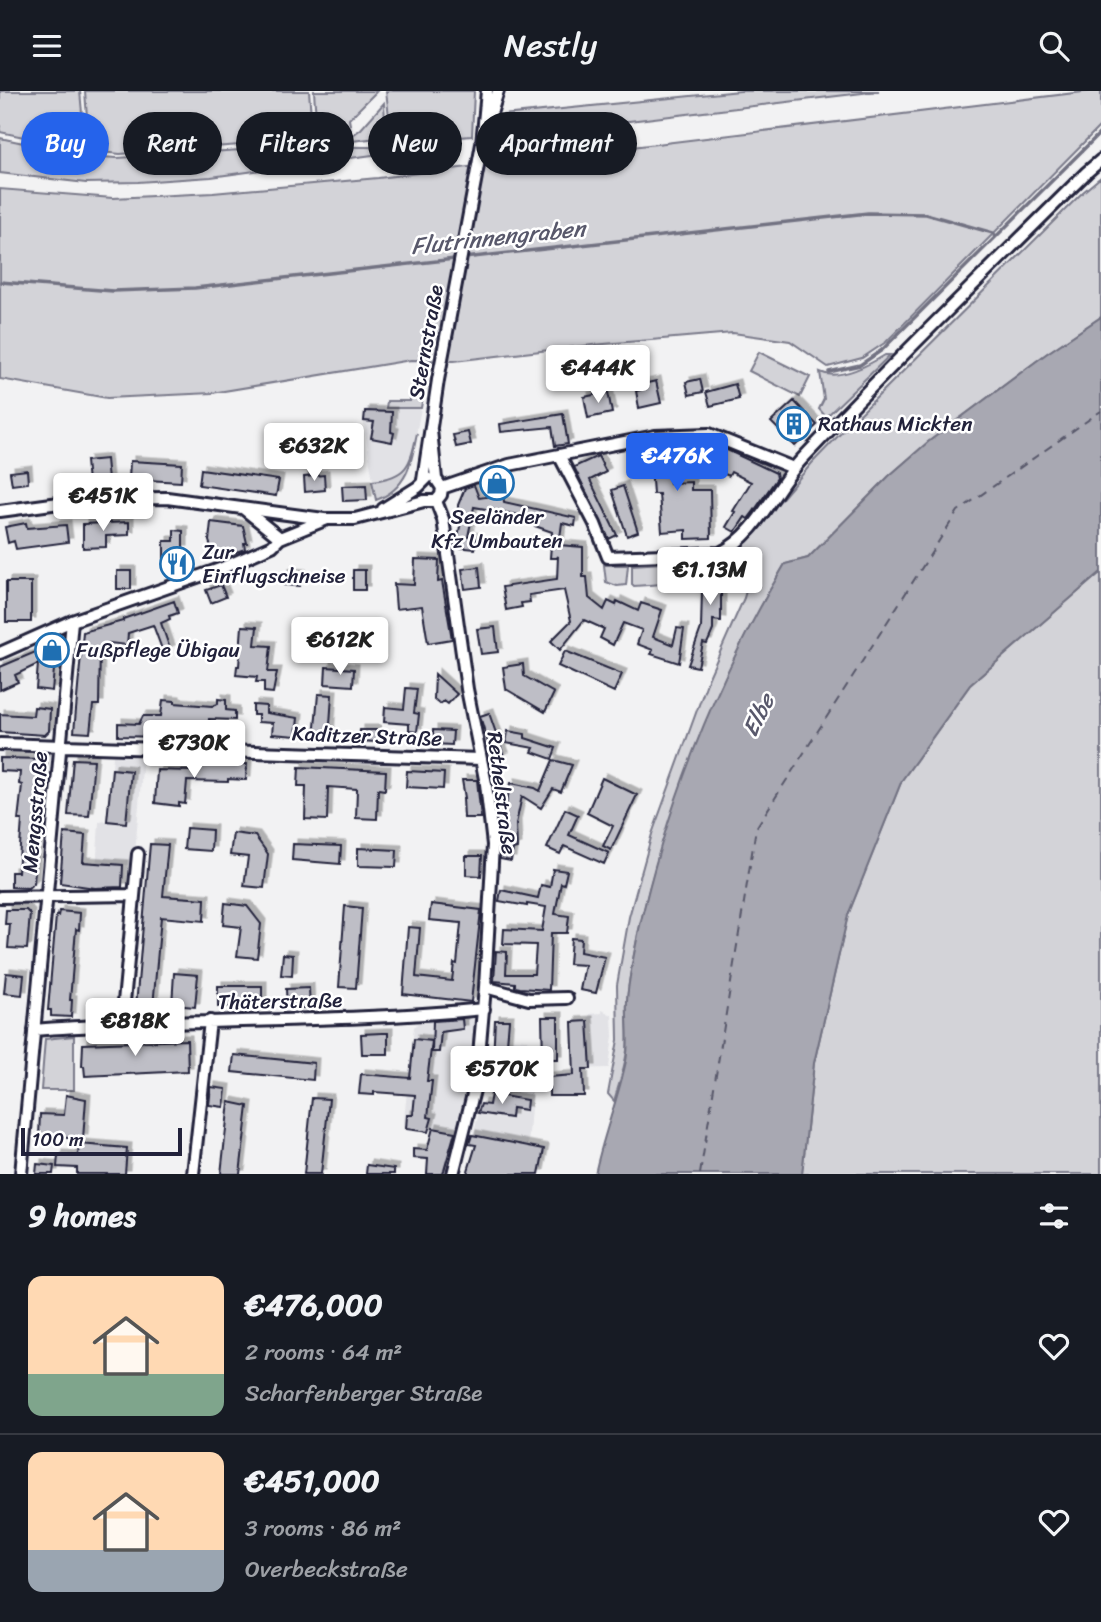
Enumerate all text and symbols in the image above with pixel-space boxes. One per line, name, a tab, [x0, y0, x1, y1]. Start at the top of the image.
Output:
text: Nestly	[504, 17, 597, 74]
icon: menu	[28, 27, 66, 65]
icon: search	[1035, 27, 1073, 65]
chip: Buy	[21, 112, 109, 175]
chip: Rent	[123, 112, 222, 175]
chip: Filters	[236, 112, 354, 175]
chip: New	[368, 112, 462, 175]
chip: Apartment	[476, 112, 637, 175]
water label: Flutrinnengraben	[409, 208, 590, 267]
street label: Sternstraße	[397, 282, 455, 402]
pin: €444K	[549, 345, 647, 405]
text: €444K	[562, 347, 634, 388]
building icon: Rathaus Mickten	[775, 405, 813, 443]
place label: Rathaus Mickten	[818, 405, 972, 443]
pin: €632K	[265, 423, 363, 483]
text: €632K	[280, 425, 348, 466]
pin: €476K	[628, 433, 726, 493]
text: €476K	[642, 435, 712, 476]
shop icon: Seeländer Kfz Umbauten	[478, 464, 516, 502]
pin: €451K	[54, 473, 152, 533]
text: €451K	[69, 475, 137, 516]
place label: Seeländer Kfz Umbauten	[431, 498, 563, 560]
place label: Zur Einflugschneise	[202, 533, 346, 595]
restaurant icon: Zur Einflugschneise	[158, 545, 196, 583]
pin: €1.13M	[653, 547, 767, 607]
text: €1.13M	[673, 549, 747, 590]
pin: €612K	[291, 617, 389, 677]
text: €612K	[307, 619, 373, 660]
shop icon: Fußpflege Übigau	[33, 631, 71, 669]
place label: Fußpflege Übigau	[76, 631, 240, 669]
water label: Elbe	[730, 685, 788, 744]
street label: Kaditzer Straße	[291, 714, 443, 758]
pin: €730K	[145, 721, 243, 780]
text: €730K	[159, 722, 229, 763]
street label: Rethelstraße	[476, 729, 528, 857]
street label: Mengsstraße	[11, 750, 59, 874]
street label: Thäterstraße	[217, 981, 343, 1021]
pin: €818K	[86, 999, 184, 1058]
text: €818K	[102, 1000, 168, 1041]
pin: €570K	[453, 1047, 551, 1106]
text: €570K	[467, 1048, 537, 1089]
text: 100 m	[32, 1123, 84, 1156]
scale bar	[21, 1125, 182, 1157]
text: 9 homes	[28, 1189, 136, 1243]
icon: filters	[1035, 1197, 1073, 1235]
text: €476,000	[245, 1278, 383, 1332]
icon: home	[84, 1304, 168, 1388]
icon: heart	[1035, 1327, 1073, 1365]
text: 2 rooms · 64 m²	[245, 1332, 402, 1373]
text: Scharfenberger Straße	[245, 1373, 482, 1414]
text: €451,000	[245, 1454, 380, 1508]
icon: home	[84, 1480, 168, 1564]
icon: heart	[1035, 1503, 1073, 1541]
text: 3 rooms · 86 m²	[245, 1508, 401, 1549]
text: Overbeckstraße	[245, 1549, 408, 1590]

